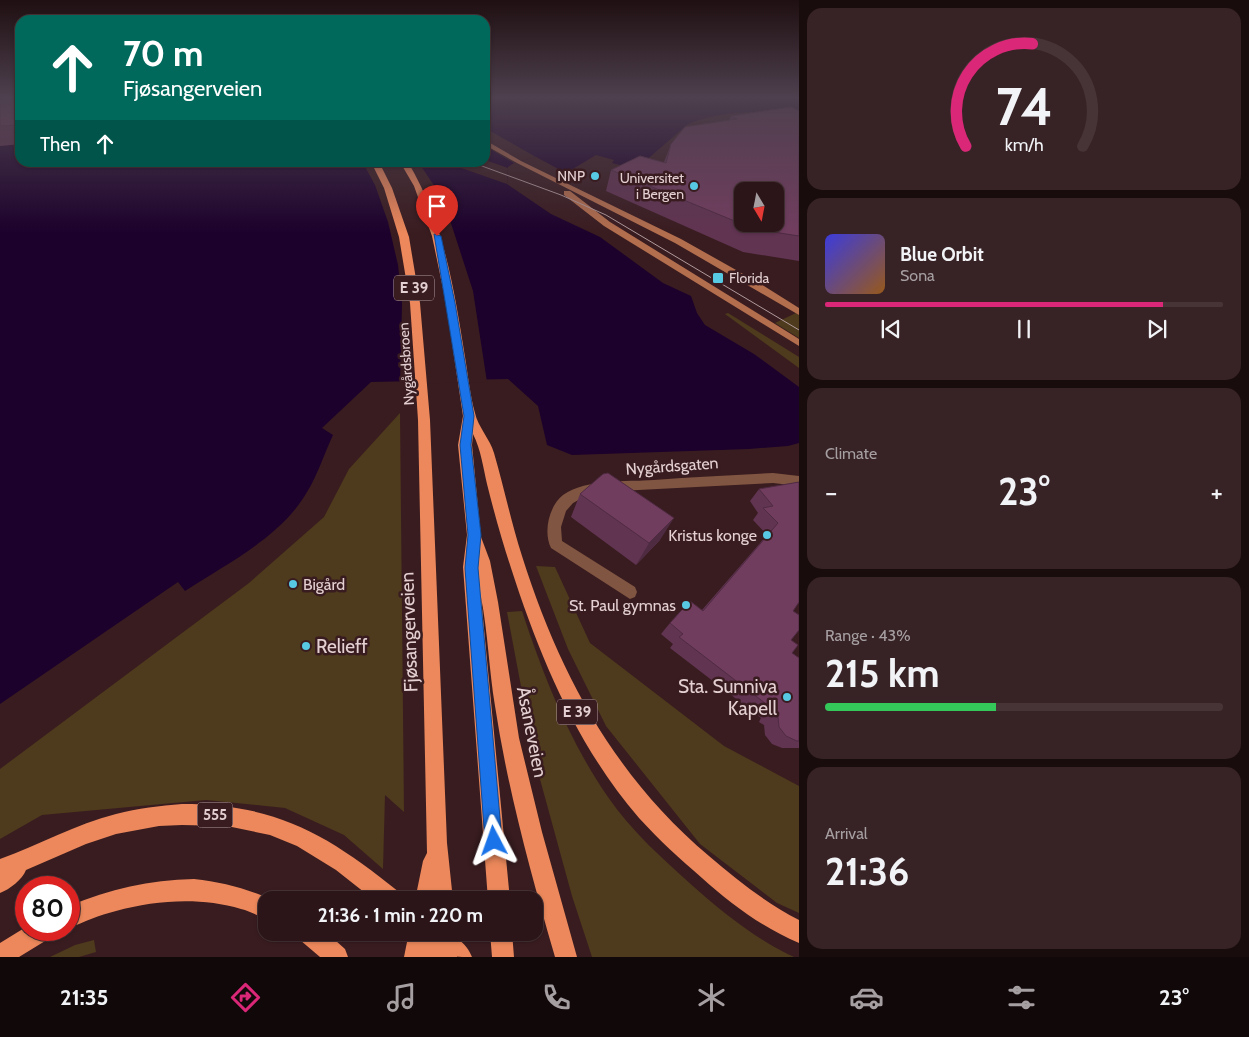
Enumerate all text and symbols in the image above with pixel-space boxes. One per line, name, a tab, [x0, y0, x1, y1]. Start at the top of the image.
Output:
text: 70 m	[123, 32, 204, 75]
icon: ahead	[40, 35, 105, 100]
text: Fjøsangerveien	[123, 75, 262, 102]
text: 74	[995, 75, 1053, 138]
icon: ahead	[91, 130, 119, 158]
text: Then	[40, 133, 81, 156]
text: km/h	[1004, 134, 1044, 155]
place label: NNP	[557, 167, 585, 185]
place label: Universitet i Bergen	[620, 169, 684, 203]
marker: NNP	[589, 170, 601, 182]
marker: Universitet i Bergen	[688, 180, 700, 192]
north arrow	[734, 182, 784, 232]
map controls	[734, 182, 784, 232]
pin	[416, 185, 458, 236]
icon: arrive	[423, 192, 451, 220]
text: Blue Orbit	[900, 243, 984, 266]
text: Sona	[900, 266, 935, 285]
place label: Florida	[729, 269, 769, 287]
marker: Florida	[711, 271, 725, 285]
road number: E 39	[394, 276, 434, 300]
icon: previous	[877, 315, 905, 343]
icon: pause	[1010, 315, 1038, 343]
icon: next	[1143, 315, 1171, 343]
street label: Nygårdsbroen	[394, 322, 418, 406]
text: Climate	[825, 444, 877, 463]
street label: Nygårdsgaten	[625, 453, 719, 479]
text: 23°	[998, 468, 1050, 515]
text: −	[825, 475, 837, 509]
text: +	[1211, 475, 1223, 509]
place label: Kristus konge	[668, 526, 757, 545]
marker: Kristus konge	[761, 529, 773, 541]
street label: Fjøsangerveien	[395, 571, 423, 693]
place label: Bigård	[303, 575, 345, 594]
marker: Bigård	[287, 578, 299, 590]
place label: St. Paul gymnas	[569, 596, 676, 615]
marker: St. Paul gymnas	[680, 599, 692, 611]
text: Range · 43%	[825, 626, 911, 645]
place label: Relieff	[316, 635, 368, 658]
marker: Relieff	[300, 640, 312, 652]
text: 215 km	[825, 650, 940, 697]
place label: Sta. Sunniva Kapell	[678, 675, 778, 720]
street label: Åsaneveien	[512, 684, 553, 779]
marker: Sta. Sunniva Kapell	[781, 691, 793, 703]
road number: E 39	[557, 700, 597, 724]
road number: 555	[198, 802, 232, 828]
position arrow	[467, 814, 519, 866]
text: Arrival	[825, 824, 868, 843]
text: 21:36	[825, 848, 909, 895]
speed limit sign: 80	[15, 876, 80, 941]
text: 21:36 · 1 min · 220 m	[318, 904, 483, 927]
icon: directions	[228, 980, 263, 1015]
icon: music	[384, 980, 419, 1015]
icon: phone	[539, 980, 574, 1015]
icon: climate	[694, 980, 729, 1015]
icon: car	[849, 980, 884, 1015]
icon: filters	[1004, 980, 1039, 1015]
text: 21:35	[60, 984, 108, 1011]
text: 23°	[1159, 984, 1189, 1011]

